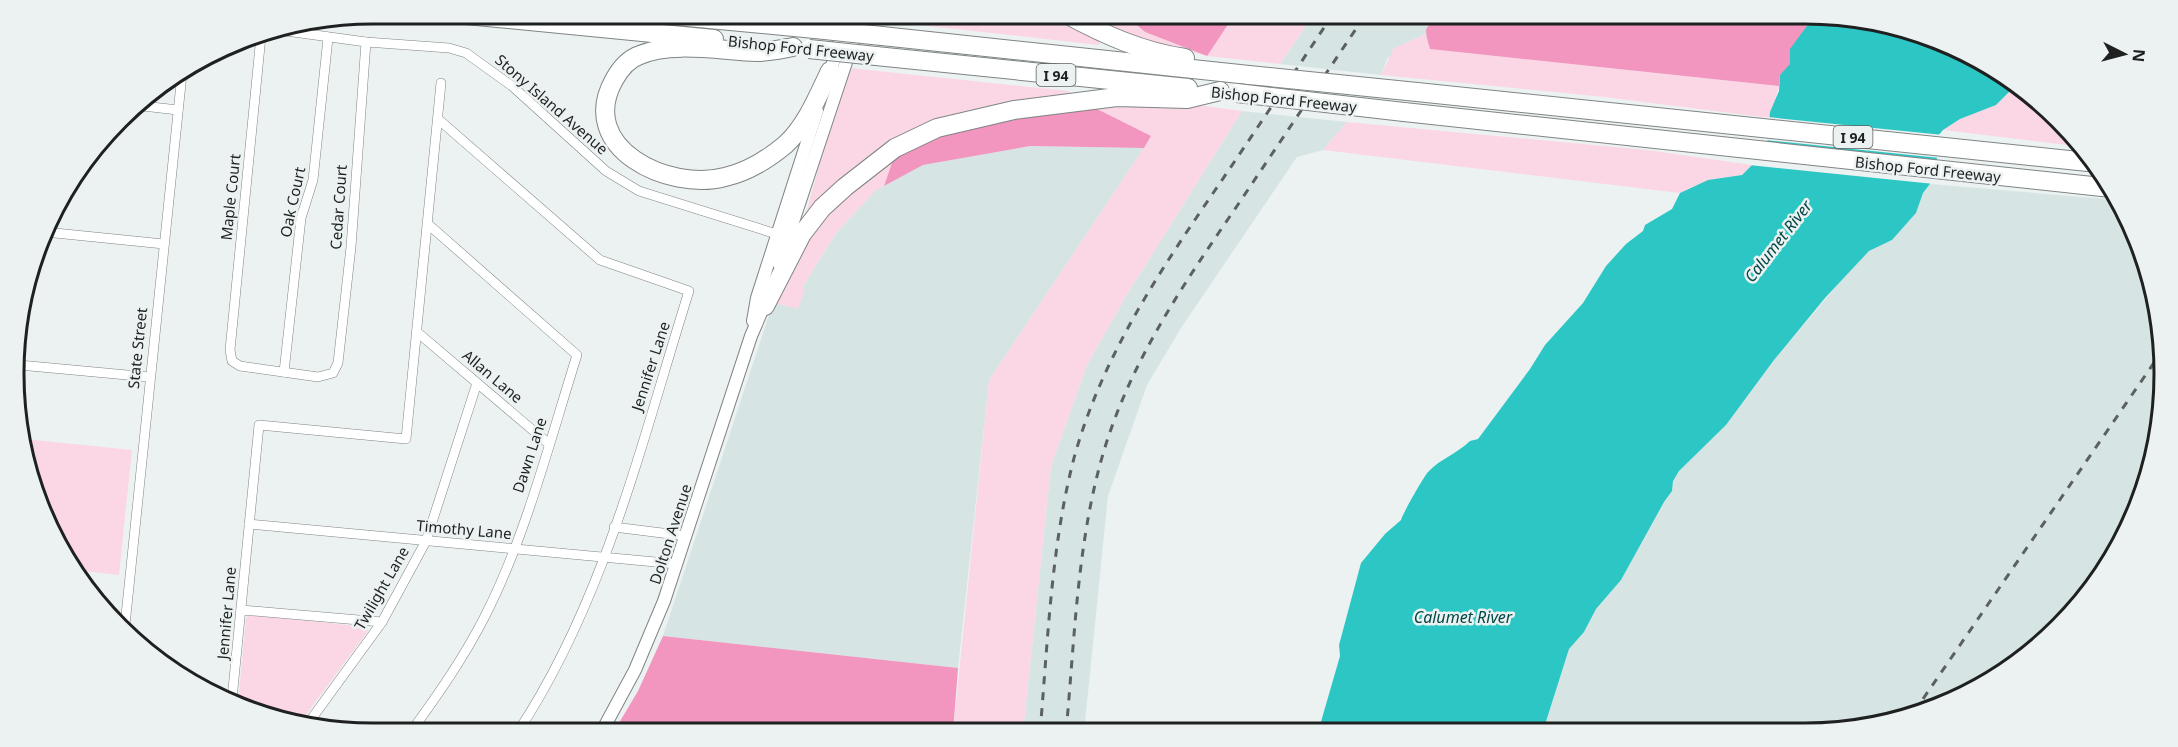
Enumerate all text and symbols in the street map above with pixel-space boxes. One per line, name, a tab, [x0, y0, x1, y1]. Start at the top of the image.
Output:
north arrow	[2094, 24, 2154, 84]
street label: Bishop Ford Freeway	[727, 30, 875, 66]
text: N	[2127, 48, 2151, 63]
street label: Stony Island Avenue	[491, 49, 613, 159]
road number: I 94	[1036, 64, 1076, 86]
street label: Bishop Ford Freeway	[1210, 81, 1358, 117]
road number: I 94	[1834, 126, 1872, 148]
street label: Bishop Ford Freeway	[1854, 151, 2002, 187]
street label: Maple Court	[216, 152, 245, 241]
street label: Cedar Court	[325, 163, 351, 250]
street label: Oak Court	[275, 164, 309, 239]
water label: Calumet River	[1739, 195, 1817, 287]
street label: State Street	[123, 306, 151, 390]
street label: Jennifer Lane	[626, 319, 674, 415]
street label: Allan Lane	[459, 345, 527, 407]
street label: Dawn Lane	[507, 415, 551, 495]
street label: Dolton Avenue	[644, 481, 696, 587]
street label: Timothy Lane	[416, 515, 512, 543]
street label: Twilight Lane	[349, 543, 413, 633]
street label: Jennifer Lane	[212, 566, 240, 662]
water label: Calumet River	[1414, 606, 1513, 628]

